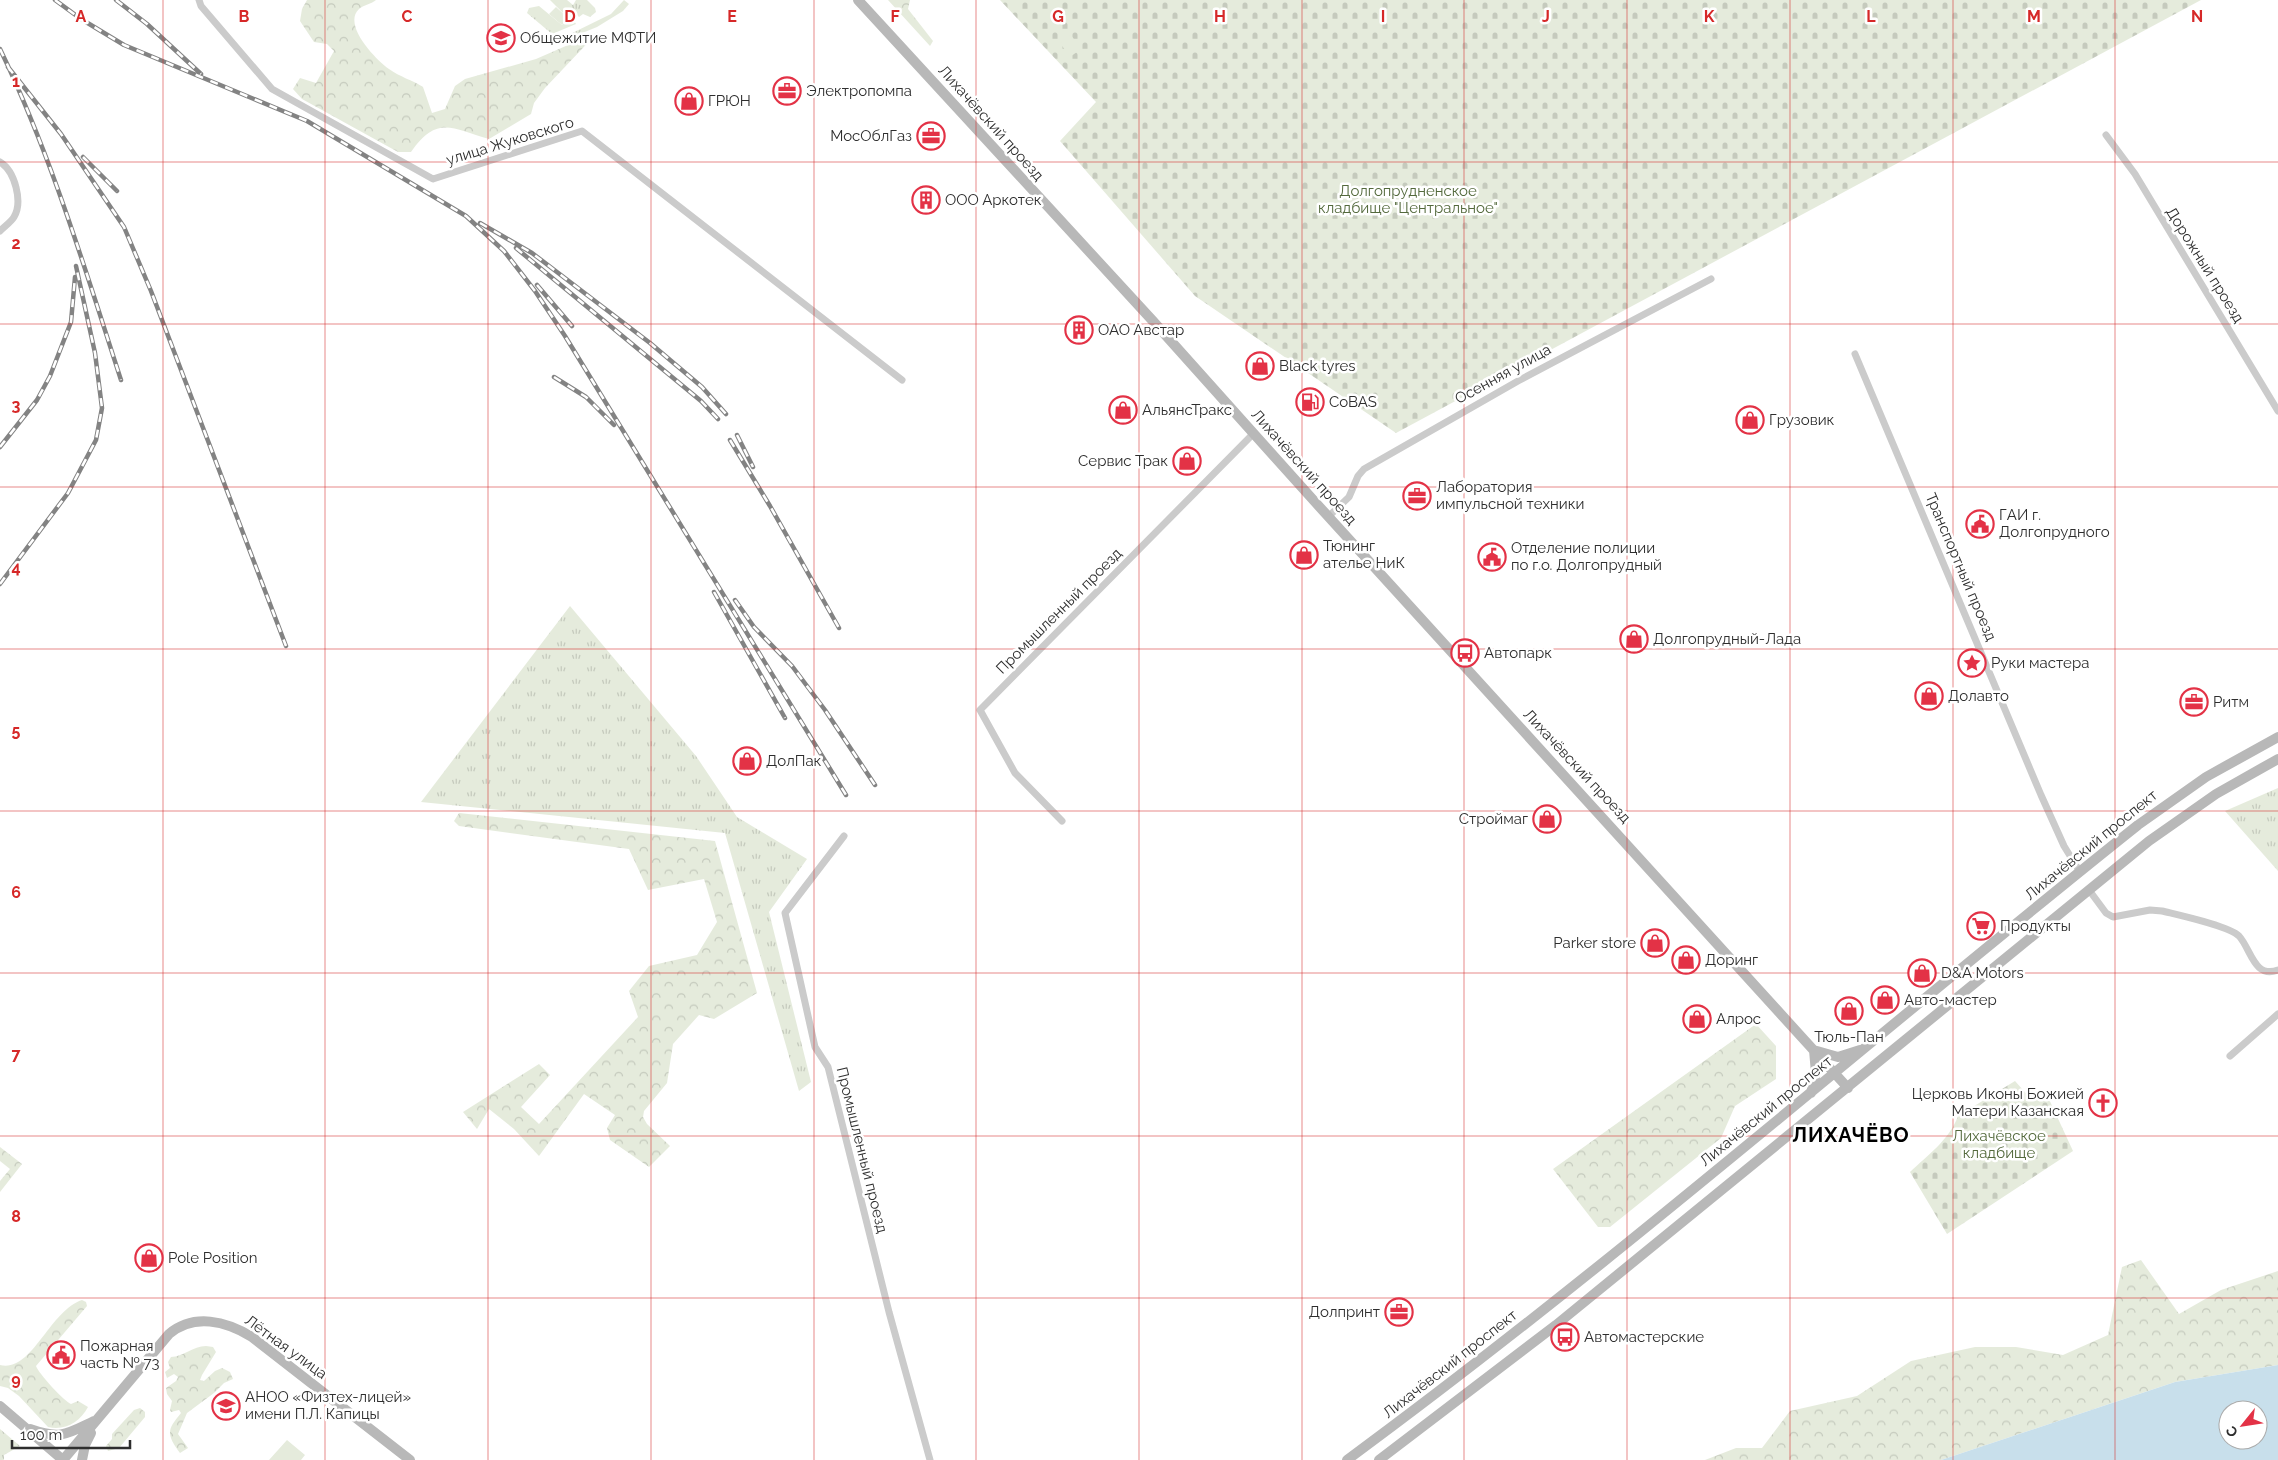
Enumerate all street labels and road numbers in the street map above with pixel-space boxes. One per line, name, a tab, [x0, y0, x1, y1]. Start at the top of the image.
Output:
street label: Лихачёвский проезд	[935, 62, 1048, 185]
street label: улица Жуковского	[444, 113, 576, 169]
street label: Дорожный проезд	[2162, 204, 2248, 326]
street label: Осенняя улица	[1452, 340, 1554, 408]
street label: Лихачёвский проезд	[1248, 406, 1361, 529]
street label: Транспортный проезд	[1922, 490, 2000, 644]
street label: Промышленный проезд	[992, 544, 1126, 678]
street label: Лихачёвский проезд	[1520, 705, 1635, 827]
street label: Лихачёвский проспект	[2021, 786, 2161, 904]
street label: Лихачёвский проспект	[1696, 1052, 1836, 1170]
street label: Промышленный проезд	[833, 1065, 891, 1235]
street label: Лихачёвский проспект	[1379, 1306, 1521, 1422]
street label: Лётная улица	[241, 1311, 331, 1383]

